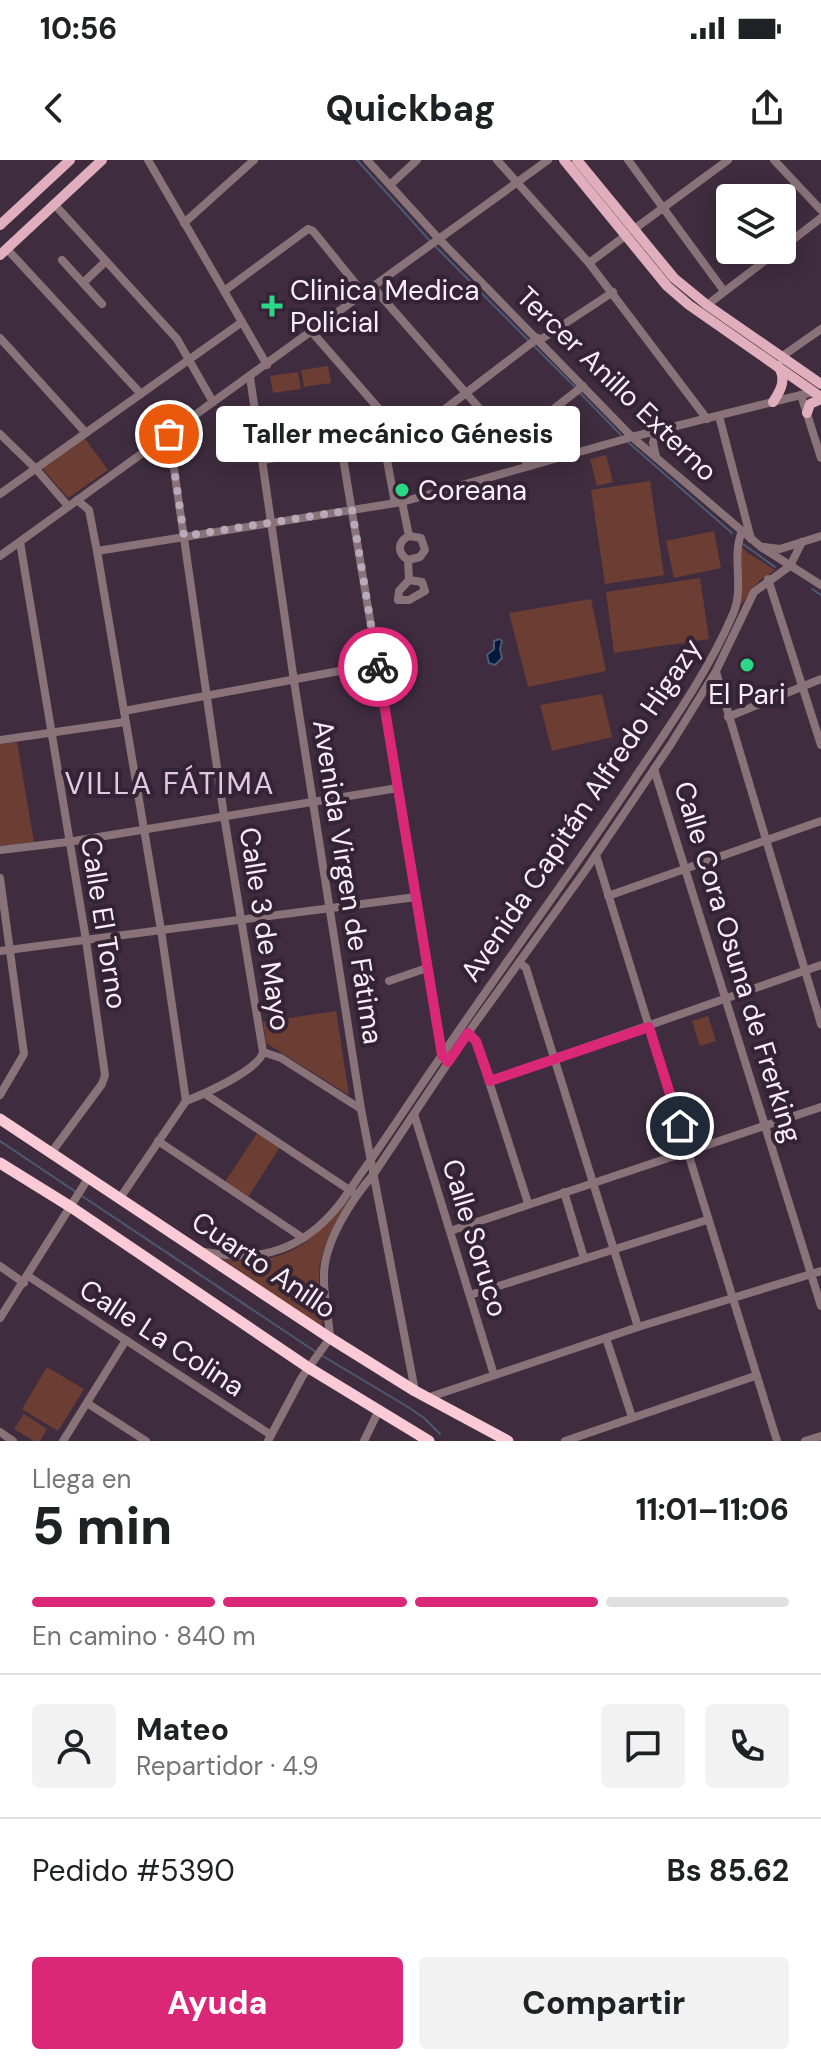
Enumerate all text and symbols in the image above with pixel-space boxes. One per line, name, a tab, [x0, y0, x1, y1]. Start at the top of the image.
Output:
text: 10:56	[40, 9, 117, 48]
text: Quickbag	[325, 85, 496, 132]
icon: back	[32, 86, 76, 130]
icon: share	[745, 86, 789, 130]
map controls	[716, 184, 796, 264]
button: layers	[716, 184, 796, 264]
place label: Clinica Medica Policial	[290, 272, 480, 341]
street label: Tercer Anillo Externo	[509, 278, 725, 490]
marker: Clinica Medica Policial	[261, 295, 283, 317]
pin	[135, 400, 203, 468]
callout: Taller mecánico Génesis	[217, 406, 581, 462]
icon: bag	[147, 412, 191, 456]
text: Taller mecánico Génesis	[243, 417, 553, 451]
place label: Coreana	[418, 472, 527, 509]
marker: Coreana	[393, 481, 411, 499]
courier	[338, 627, 418, 707]
street label: Avenida Capitán Alfredo Higazy	[452, 631, 710, 989]
icon: bike	[356, 645, 400, 689]
marker: El Pari	[738, 656, 756, 674]
place label: El Pari	[708, 676, 786, 713]
street label: Avenida Virgen de Fátima	[304, 717, 392, 1047]
district label: VILLA FÁTIMA	[64, 764, 276, 803]
street label: Calle Cora Osuna de Frerking	[665, 777, 811, 1147]
street label: Calle 3 de Mayo	[231, 825, 299, 1033]
street label: Calle El Torno	[72, 834, 136, 1012]
pin	[646, 1092, 714, 1160]
icon: home	[658, 1104, 702, 1148]
street label: Calle Soruco	[433, 1155, 517, 1321]
street label: Cuarto Anillo	[185, 1203, 343, 1327]
street label: Calle La Colina	[72, 1271, 252, 1405]
text: Llega en	[32, 1462, 131, 1496]
text: 11:01–11:06	[636, 1490, 789, 1529]
text: 5 min	[32, 1492, 172, 1560]
text: En camino · 840 m	[32, 1619, 256, 1653]
button: person	[32, 1704, 116, 1788]
button: chat	[601, 1704, 685, 1788]
button: phone	[705, 1704, 789, 1788]
text: Mateo	[136, 1710, 229, 1749]
text: Repartidor · 4.9	[136, 1749, 319, 1783]
text: Pedido #5390	[32, 1851, 235, 1890]
text: Bs 85.62	[667, 1851, 789, 1890]
button: Ayuda	[32, 1957, 403, 2049]
button: Compartir	[419, 1957, 789, 2049]

